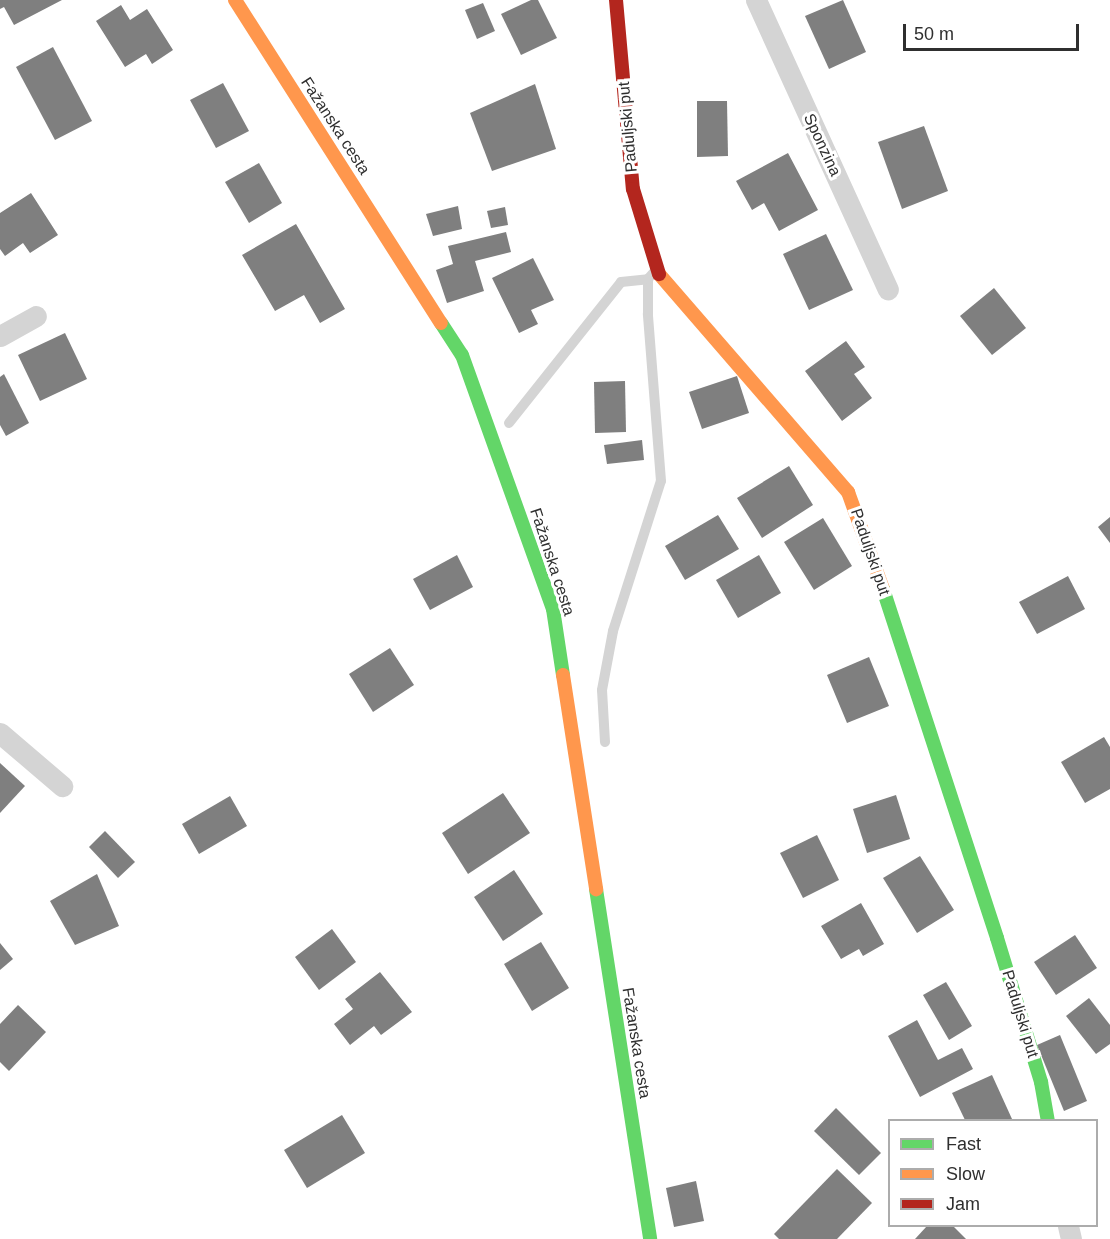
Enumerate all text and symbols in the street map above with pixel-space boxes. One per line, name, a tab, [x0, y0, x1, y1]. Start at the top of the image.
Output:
scale bar	[906, 12, 1082, 50]
text: 50 m	[914, 24, 954, 44]
street label: Fažanska cesta	[296, 74, 374, 178]
street label: Paduljski put	[614, 81, 642, 173]
street label: Sponzina	[799, 111, 845, 179]
street label: Fažanska cesta	[526, 506, 578, 618]
street label: Paduljski put	[846, 506, 894, 598]
street label: Paduljski put	[998, 968, 1042, 1060]
street label: Fažanska cesta	[618, 986, 654, 1100]
legend	[888, 1119, 1098, 1227]
text: Fast	[946, 1134, 981, 1154]
text: Slow	[946, 1164, 985, 1184]
text: Jam	[946, 1194, 980, 1214]

